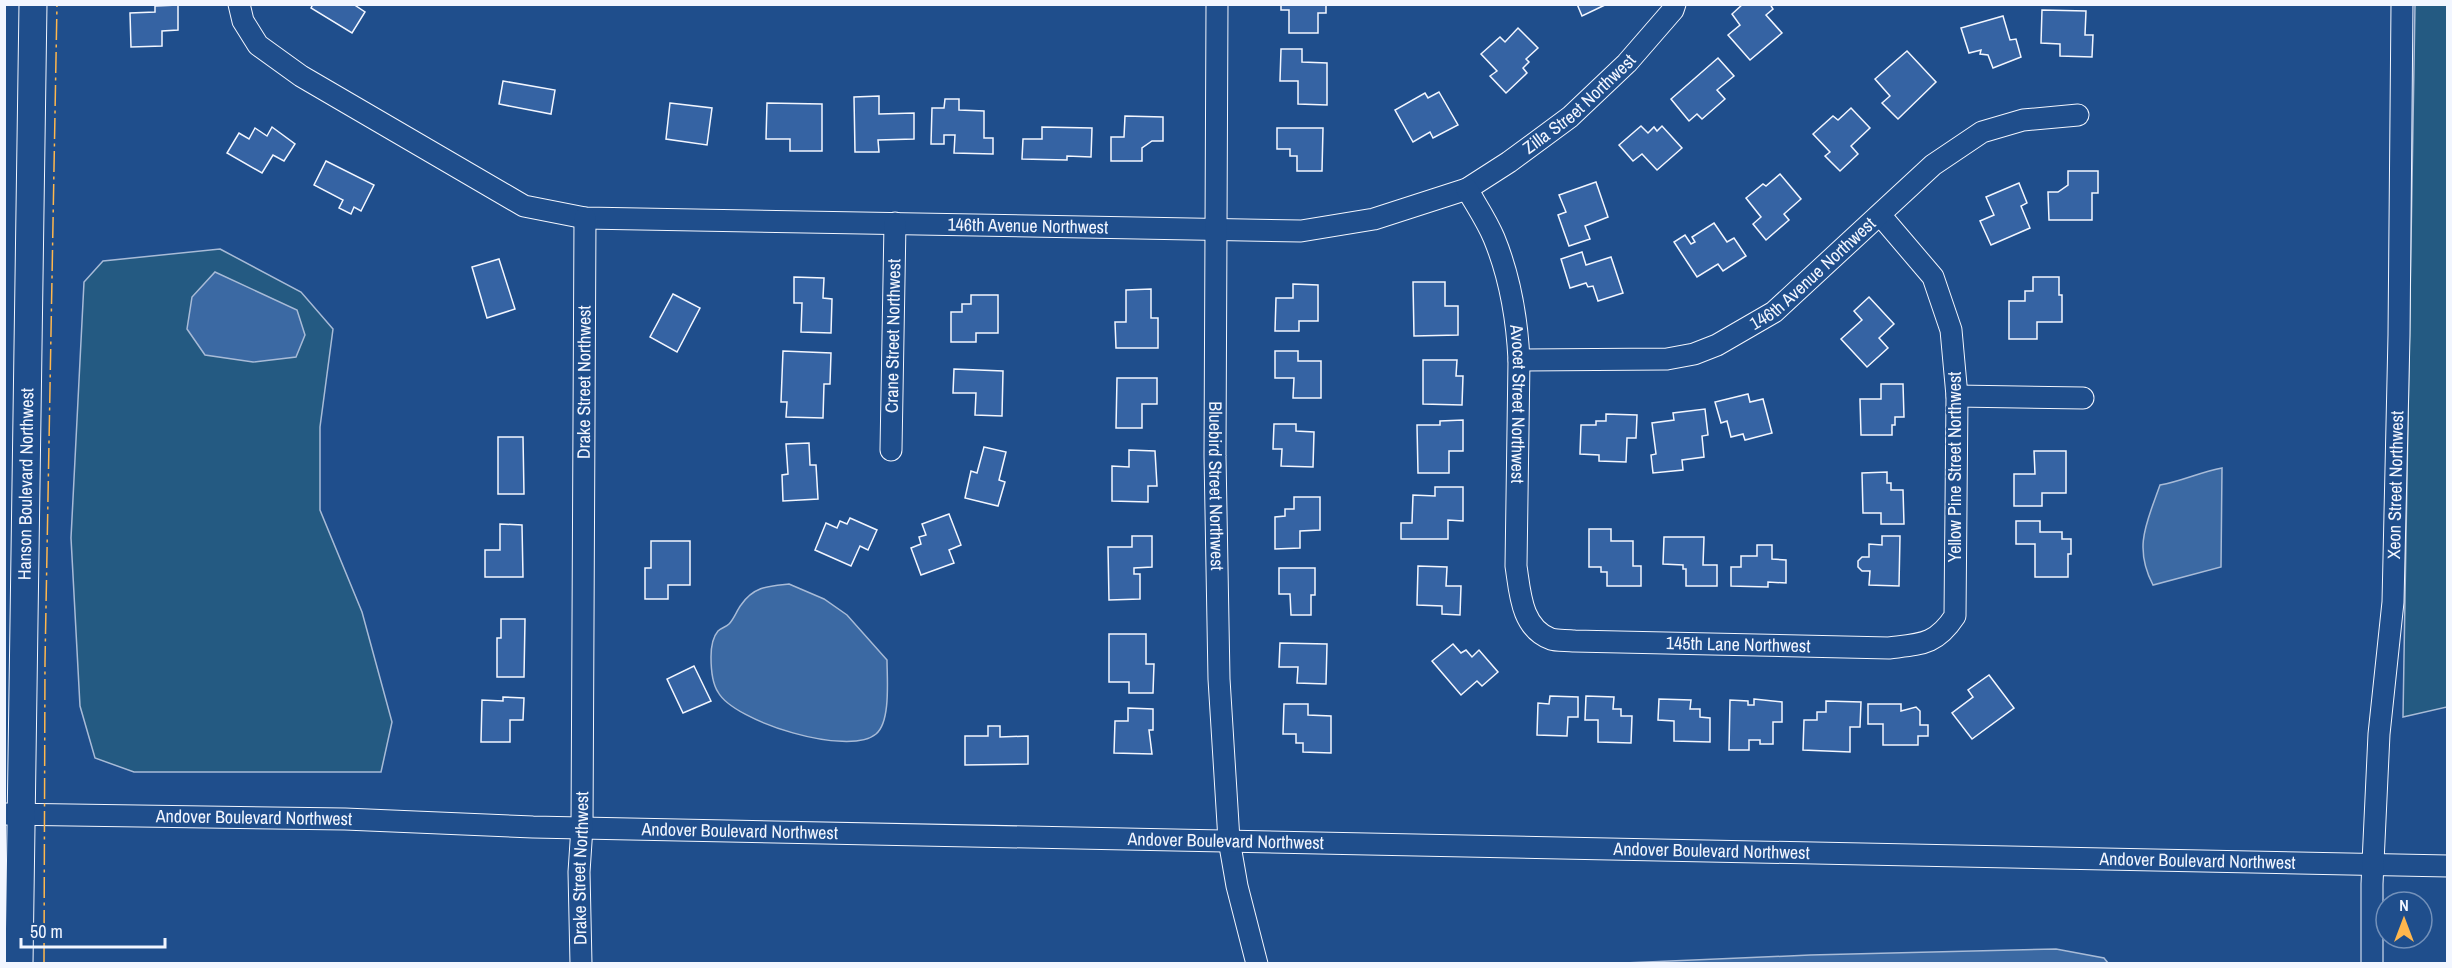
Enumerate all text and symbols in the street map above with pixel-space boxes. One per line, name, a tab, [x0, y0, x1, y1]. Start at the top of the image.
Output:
street label: Zilla Street Northwest	[1517, 49, 1641, 160]
street label: 146th Avenue Northwest	[1745, 211, 1881, 336]
street label: 146th Avenue Northwest	[947, 212, 1108, 239]
street label: Crane Street Northwest	[879, 259, 906, 413]
street label: Drake Street Northwest	[571, 305, 597, 459]
street label: Avocet Street Northwest	[1504, 322, 1532, 484]
street label: Yellow Pine Street Northwest	[1942, 372, 1967, 562]
street label: Hanson Boulevard Northwest	[12, 388, 39, 580]
street label: Bluebird Street Northwest	[1203, 401, 1230, 571]
street label: Xeon Street Northwest	[2381, 411, 2409, 559]
street label: 145th Lane Northwest	[1666, 630, 1811, 658]
street label: Drake Street Northwest	[566, 791, 594, 945]
street label: Andover Boulevard Northwest	[155, 803, 353, 831]
street label: Andover Boulevard Northwest	[640, 816, 838, 845]
street label: Andover Boulevard Northwest	[1126, 826, 1324, 855]
street label: Andover Boulevard Northwest	[1612, 836, 1810, 865]
street label: Andover Boulevard Northwest	[2098, 846, 2296, 875]
north arrow	[2374, 890, 2434, 950]
text: N	[2399, 894, 2409, 916]
scale bar	[21, 911, 165, 949]
text: 50 m	[30, 919, 63, 944]

